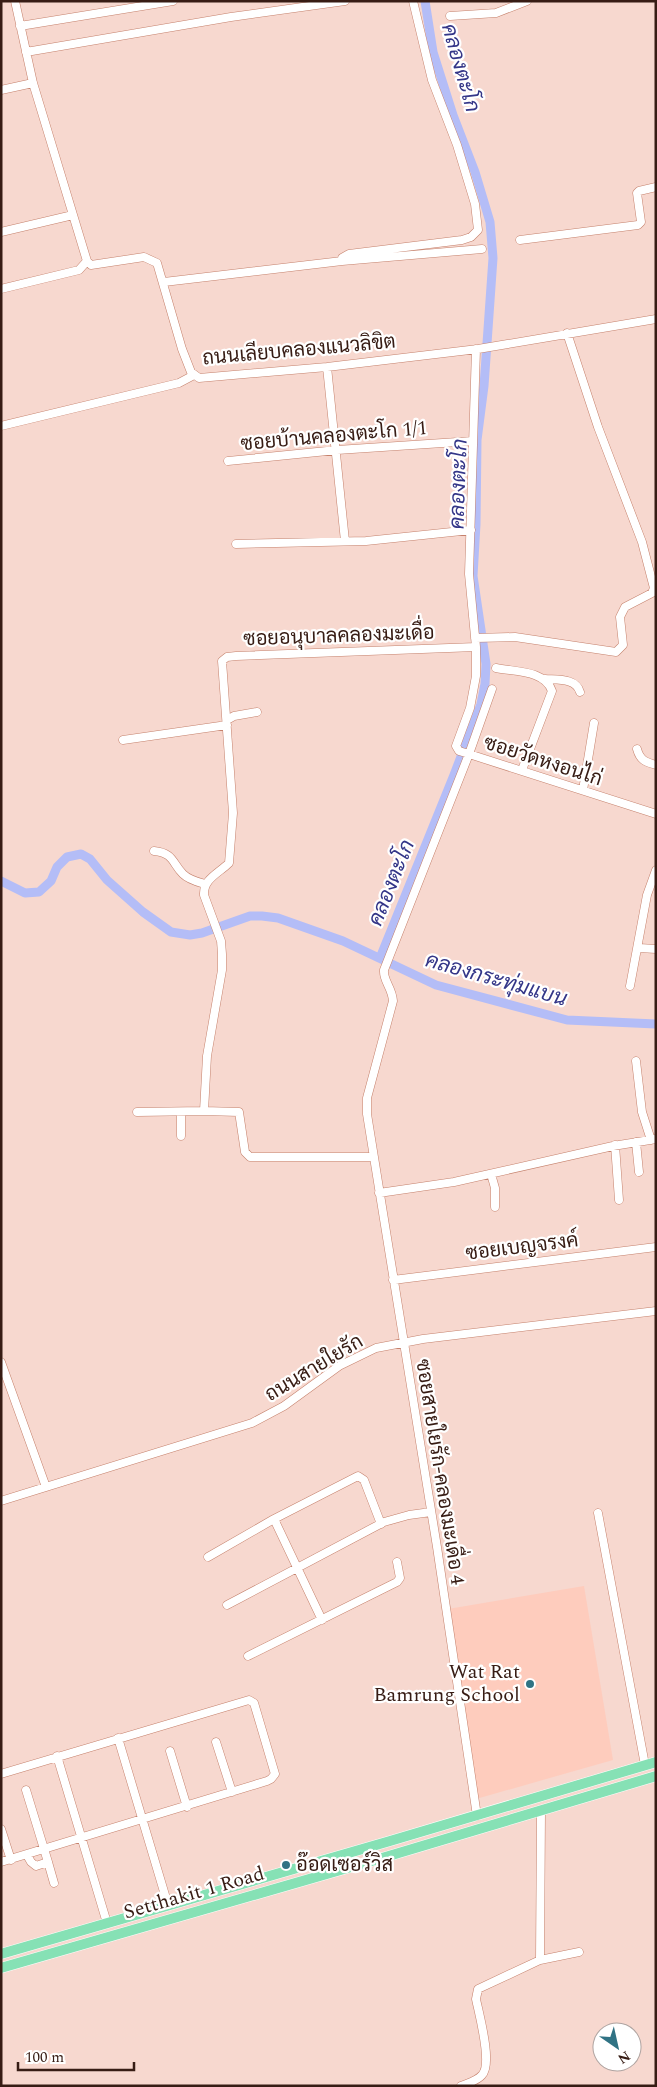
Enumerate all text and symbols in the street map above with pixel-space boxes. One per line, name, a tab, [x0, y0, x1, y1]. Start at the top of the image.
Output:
water label: คลองตะโก	[432, 20, 488, 116]
street label: ถนนเลียบคลองแนวลิขิต	[201, 327, 397, 373]
street label: ซอยบ้านคลองตะโก 1/1	[239, 413, 429, 459]
water label: คลองตะโก	[441, 438, 477, 530]
street label: ซอยอนุบาลคลองมะเดื่อ	[243, 615, 435, 654]
street label: ซอยวัดหงอนไก่	[480, 728, 606, 794]
water label: คลองตะโก	[360, 835, 424, 931]
water label: คลองกระทุ่มแบน	[421, 945, 571, 1016]
street label: ซอยเบญจรงค์	[464, 1225, 580, 1269]
street label: ถนนสายใยรัก	[259, 1327, 369, 1409]
street label: ซอยสายใยรัก-คลองมะเดื่อ 4	[407, 1357, 476, 1587]
place label: Wat Rat Bamrung School	[373, 1657, 520, 1710]
marker: Wat Rat Bamrung School	[524, 1678, 536, 1690]
place label: อ๊อดเซอร์วิส	[296, 1850, 393, 1880]
street label: Setthakit 1 Road	[120, 1859, 268, 1927]
marker: อ๊อดเซอร์วิส	[280, 1859, 292, 1871]
north arrow	[592, 2022, 642, 2072]
scale bar	[18, 2040, 134, 2072]
text: N	[613, 2045, 635, 2069]
text: 100 m	[25, 2046, 64, 2069]

